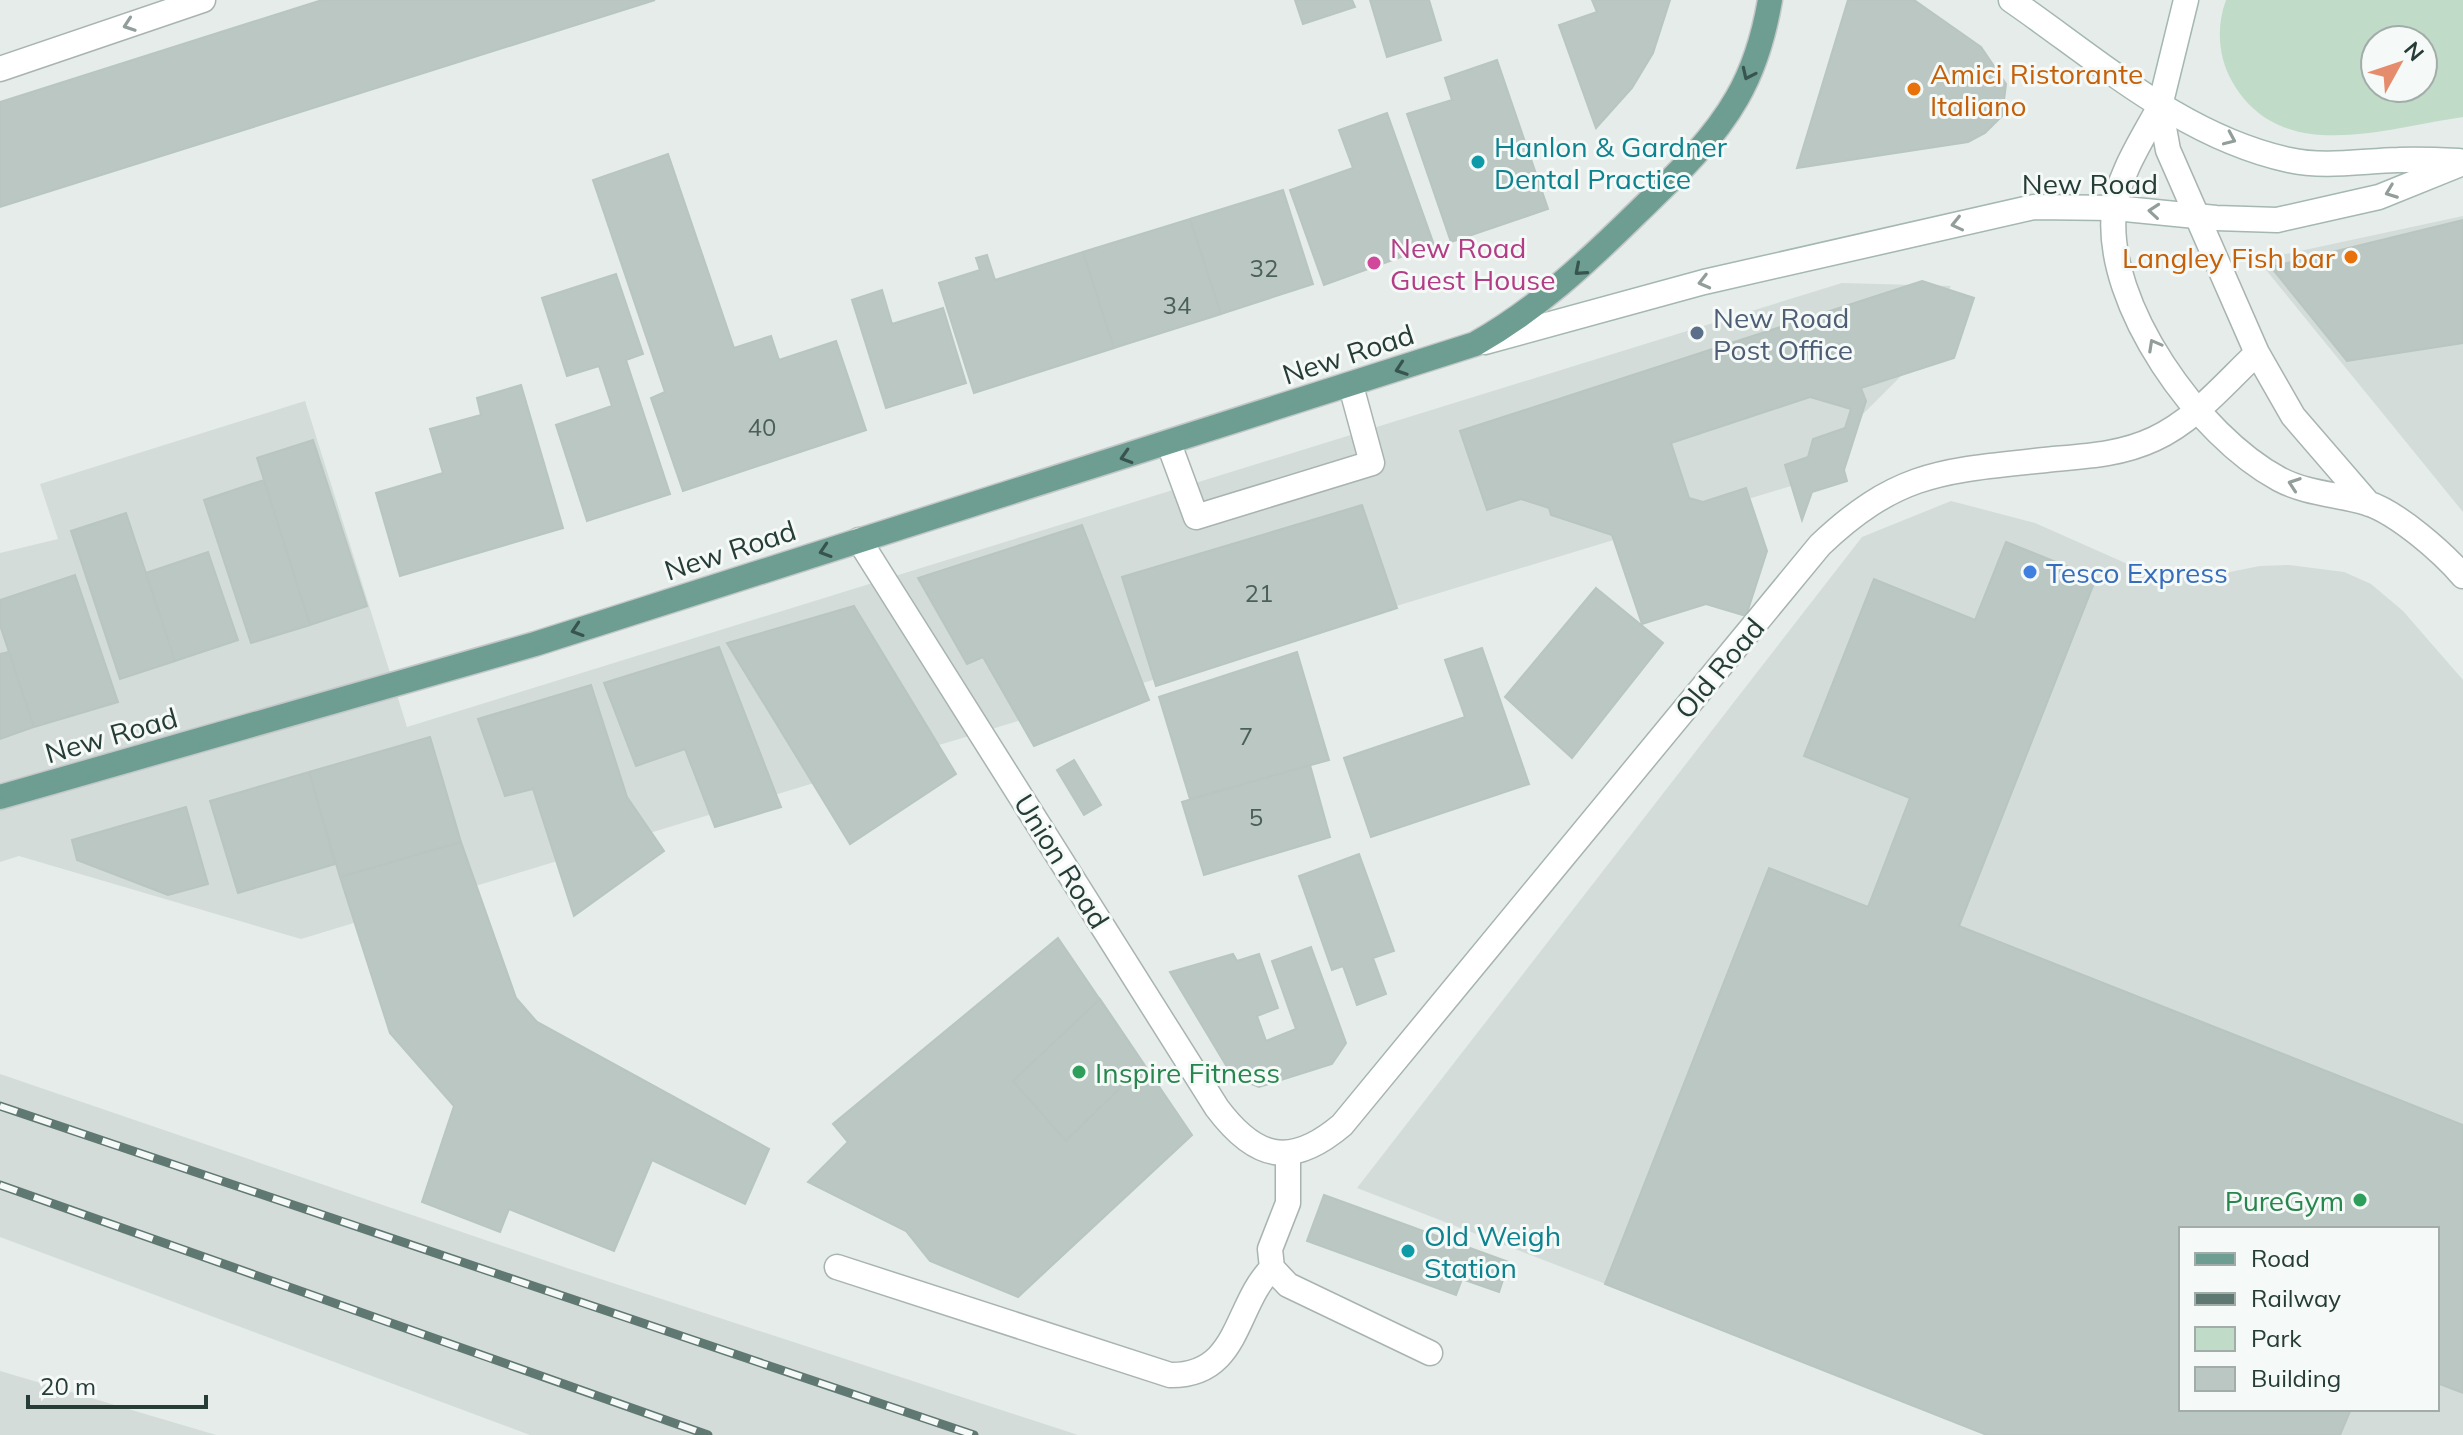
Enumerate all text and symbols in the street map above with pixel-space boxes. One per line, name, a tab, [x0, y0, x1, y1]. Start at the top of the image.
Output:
one-way arrow	[123, 16, 137, 32]
north arrow	[2359, 24, 2439, 104]
text: N	[2398, 36, 2430, 67]
place label: Amici Ristorante Italiano	[1930, 56, 2143, 123]
one-way arrow	[1742, 66, 1758, 81]
marker: Amici Ristorante Italiano	[1905, 80, 1923, 98]
place label: Hanlon & Gardner Dental Practice	[1494, 129, 1728, 196]
one-way arrow	[2222, 130, 2236, 146]
marker: Hanlon & Gardner Dental Practice	[1469, 153, 1487, 171]
street label: New Road	[2022, 166, 2158, 201]
one-way arrow	[2384, 182, 2398, 199]
one-way arrow	[2148, 203, 2161, 220]
one-way arrow	[1951, 215, 1965, 232]
place label: New Road Guest House	[1390, 230, 1555, 297]
place label: Langley Fish bar	[2122, 240, 2336, 275]
marker: Langley Fish bar	[2342, 248, 2360, 266]
house number: 32	[1250, 253, 1278, 283]
marker: New Road Guest House	[1365, 254, 1383, 272]
one-way arrow	[1574, 260, 1589, 275]
one-way arrow	[1698, 273, 1711, 290]
house number: 34	[1163, 290, 1191, 320]
place label: New Road Post Office	[1713, 300, 1853, 367]
street label: New Road	[1278, 316, 1418, 392]
marker: New Road Post Office	[1688, 324, 1706, 342]
one-way arrow	[2148, 339, 2163, 353]
one-way arrow	[1394, 359, 1408, 375]
house number: 40	[748, 412, 776, 442]
one-way arrow	[1120, 448, 1134, 464]
one-way arrow	[2288, 478, 2302, 494]
street label: New Road	[660, 512, 800, 588]
one-way arrow	[818, 542, 832, 558]
place label: Tesco Express	[2046, 555, 2228, 590]
marker: Tesco Express	[2021, 563, 2039, 581]
house number: 21	[1245, 578, 1273, 608]
street label: Old Road	[1667, 610, 1771, 726]
one-way arrow	[571, 621, 585, 637]
street label: New Road	[41, 699, 181, 771]
house number: 7	[1239, 721, 1253, 751]
street label: Union Road	[1007, 787, 1117, 935]
house number: 5	[1249, 802, 1263, 832]
place label: Inspire Fitness	[1095, 1055, 1280, 1090]
marker: Inspire Fitness	[1070, 1063, 1088, 1081]
place label: PureGym	[2225, 1183, 2344, 1218]
marker: PureGym	[2351, 1191, 2369, 1209]
place label: Old Weigh Station	[1424, 1218, 1561, 1285]
legend	[2179, 1227, 2439, 1411]
marker: Old Weigh Station	[1399, 1242, 1417, 1260]
text: Road	[2251, 1243, 2310, 1273]
text: Railway	[2251, 1283, 2341, 1313]
text: Park	[2251, 1323, 2302, 1353]
scale bar	[28, 1359, 206, 1409]
text: Building	[2251, 1363, 2341, 1393]
text: 20 m	[40, 1371, 96, 1401]

